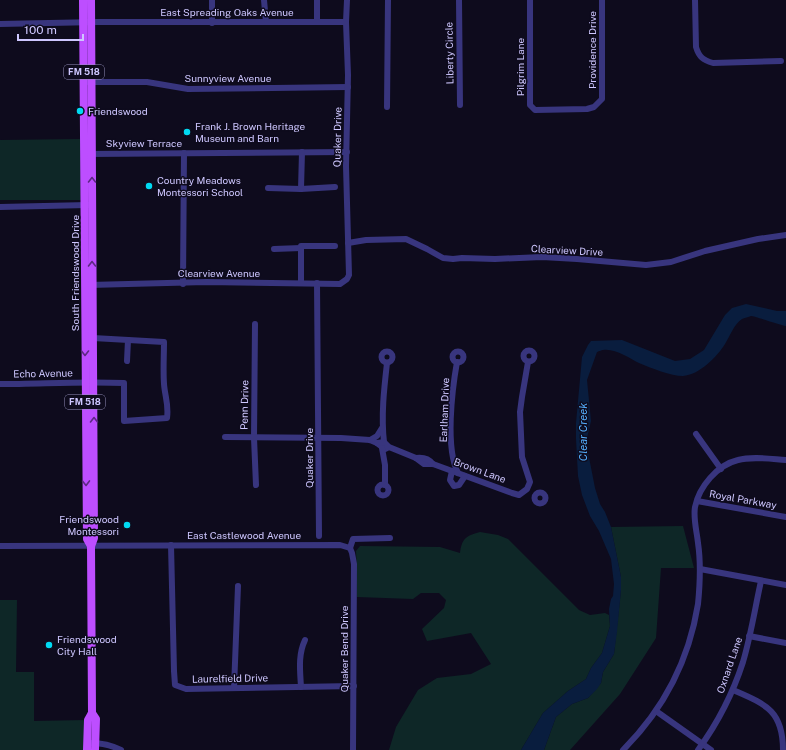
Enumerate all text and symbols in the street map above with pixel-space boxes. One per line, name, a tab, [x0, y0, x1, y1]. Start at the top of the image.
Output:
street label: East Spreading Oaks Avenue	[160, 6, 294, 18]
street label: Providence Drive	[586, 11, 598, 89]
scale bar	[18, 16, 83, 42]
street label: Liberty Circle	[442, 21, 456, 84]
text: 100 m	[24, 23, 57, 37]
street label: Pilgrim Lane	[514, 37, 526, 96]
road number: FM 518	[64, 65, 104, 79]
street label: Sunnyview Avenue	[184, 72, 272, 84]
place label: Friendswood	[88, 105, 148, 117]
marker: Friendswood	[75, 106, 85, 116]
street label: Quaker Drive	[330, 107, 344, 167]
place label: Frank J. Brown Heritage Museum and Barn	[195, 120, 306, 144]
marker: Frank J. Brown Heritage Museum and Barn	[182, 127, 192, 137]
street label: Skyview Terrace	[106, 137, 183, 149]
place label: Country Meadows Montessori School	[157, 174, 243, 198]
one-way arrow	[88, 177, 96, 183]
marker: Country Meadows Montessori School	[144, 181, 154, 191]
street label: South Friendswood Drive	[69, 215, 81, 331]
street label: Clearview Drive	[531, 242, 604, 258]
one-way arrow	[88, 261, 96, 267]
street label: Clearview Avenue	[178, 267, 261, 279]
one-way arrow	[81, 350, 89, 356]
street label: Echo Avenue	[13, 366, 73, 380]
street label: Earlham Drive	[437, 377, 451, 443]
street label: Penn Drive	[238, 380, 250, 430]
road number: FM 518	[65, 395, 105, 409]
water label: Clear Creek	[577, 403, 589, 461]
one-way arrow	[90, 417, 98, 423]
street label: Quaker Drive	[303, 428, 315, 488]
street label: Brown Lane	[452, 455, 508, 485]
one-way arrow	[82, 480, 90, 486]
street label: Royal Parkway	[708, 487, 778, 511]
place label: Friendswood Montessori	[59, 513, 119, 537]
marker: Friendswood Montessori	[122, 520, 132, 530]
street label: East Castlewood Avenue	[187, 529, 301, 541]
street label: Quaker Bend Drive	[338, 605, 350, 692]
place label: Friendswood City Hall	[57, 633, 117, 657]
street label: Oxnard Lane	[714, 635, 744, 695]
marker: Friendswood City Hall	[44, 640, 54, 650]
street label: Laurelfield Drive	[192, 671, 269, 685]

